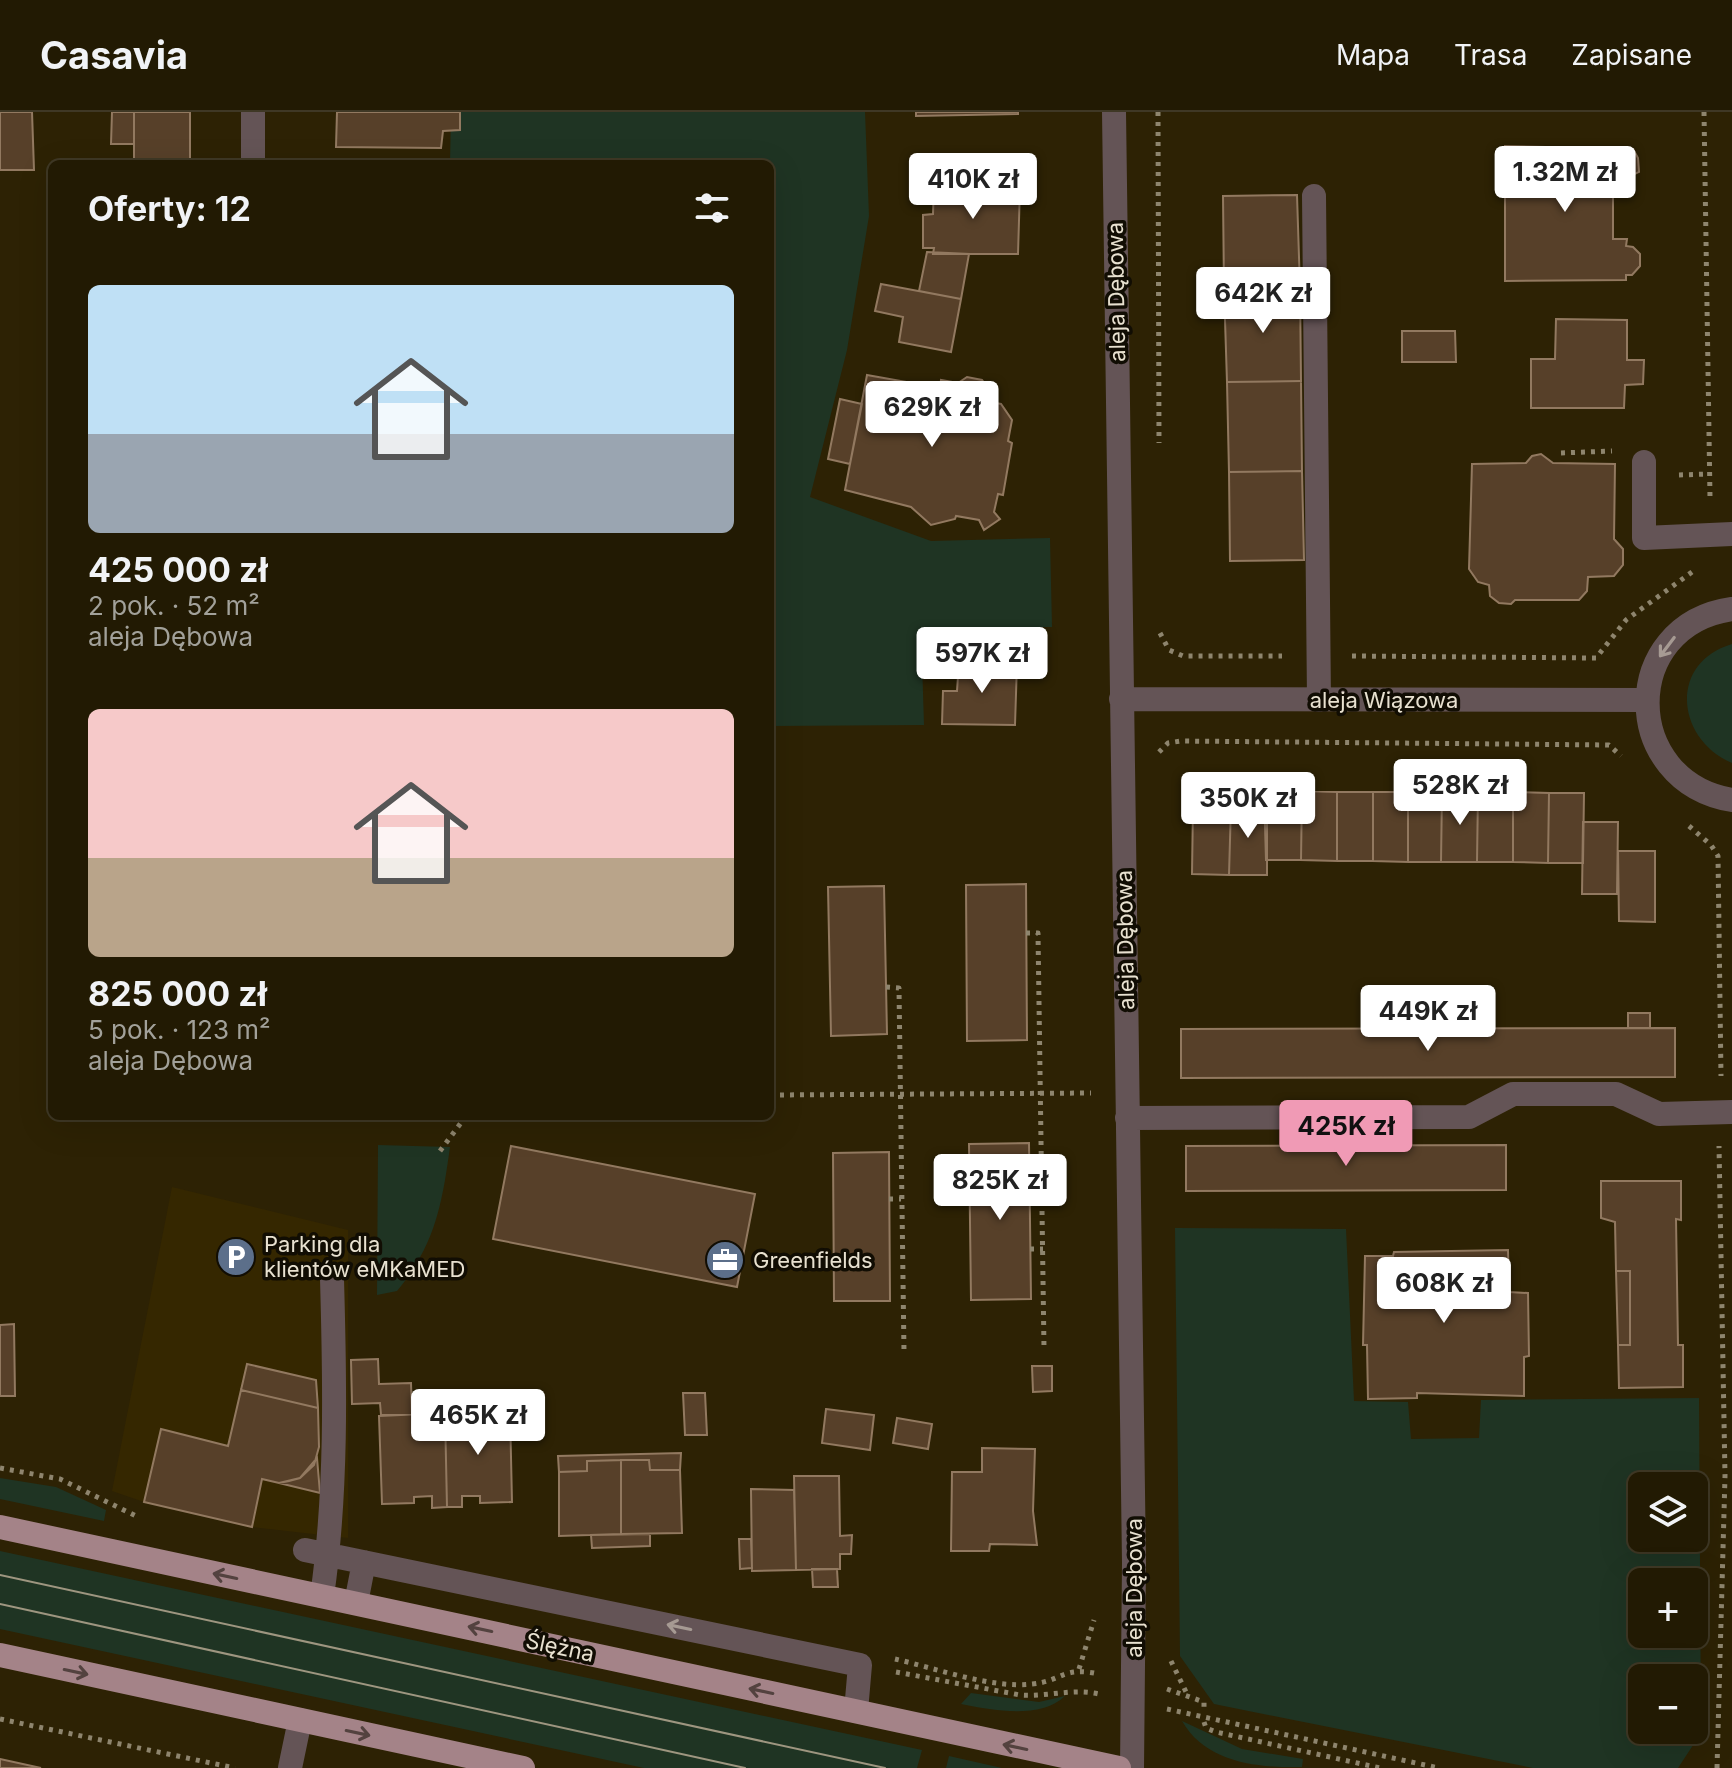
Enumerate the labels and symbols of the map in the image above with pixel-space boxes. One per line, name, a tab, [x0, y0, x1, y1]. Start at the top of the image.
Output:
pin: 1.32M zł	[1482, 146, 1648, 214]
pin: 410K zł	[899, 153, 1047, 221]
street label: aleja Dębowa	[1102, 222, 1130, 362]
pin: 642K zł	[1189, 267, 1337, 335]
pin: 629K zł	[858, 381, 1006, 449]
pin: 597K zł	[908, 627, 1056, 695]
one-way arrow	[1659, 636, 1676, 657]
street label: aleja Wiązowa	[1310, 687, 1458, 713]
pin: 528K zł	[1386, 759, 1534, 827]
pin: 350K zł	[1174, 772, 1322, 840]
street label: aleja Dębowa	[1111, 870, 1139, 1010]
pin: 449K zł	[1354, 985, 1502, 1053]
pin: 425K zł	[1272, 1100, 1420, 1168]
pin: 825K zł	[926, 1154, 1074, 1222]
place label: Parking dla klientów eMKaMED	[264, 1231, 465, 1282]
parking icon: Parking dla klientów eMKaMED	[215, 1236, 257, 1278]
office icon: Greenfields	[704, 1239, 746, 1281]
place label: Greenfields	[753, 1247, 873, 1273]
pin: 608K zł	[1370, 1257, 1518, 1325]
pin: 465K zł	[404, 1389, 552, 1457]
street label: aleja Dębowa	[1121, 1518, 1147, 1658]
one-way arrow	[213, 1568, 239, 1583]
one-way arrow	[667, 1618, 692, 1633]
one-way arrow	[467, 1621, 493, 1636]
street label: Ślężna	[523, 1627, 597, 1667]
one-way arrow	[63, 1665, 89, 1680]
one-way arrow	[749, 1683, 774, 1698]
one-way arrow	[344, 1726, 370, 1741]
one-way arrow	[1003, 1738, 1028, 1753]

